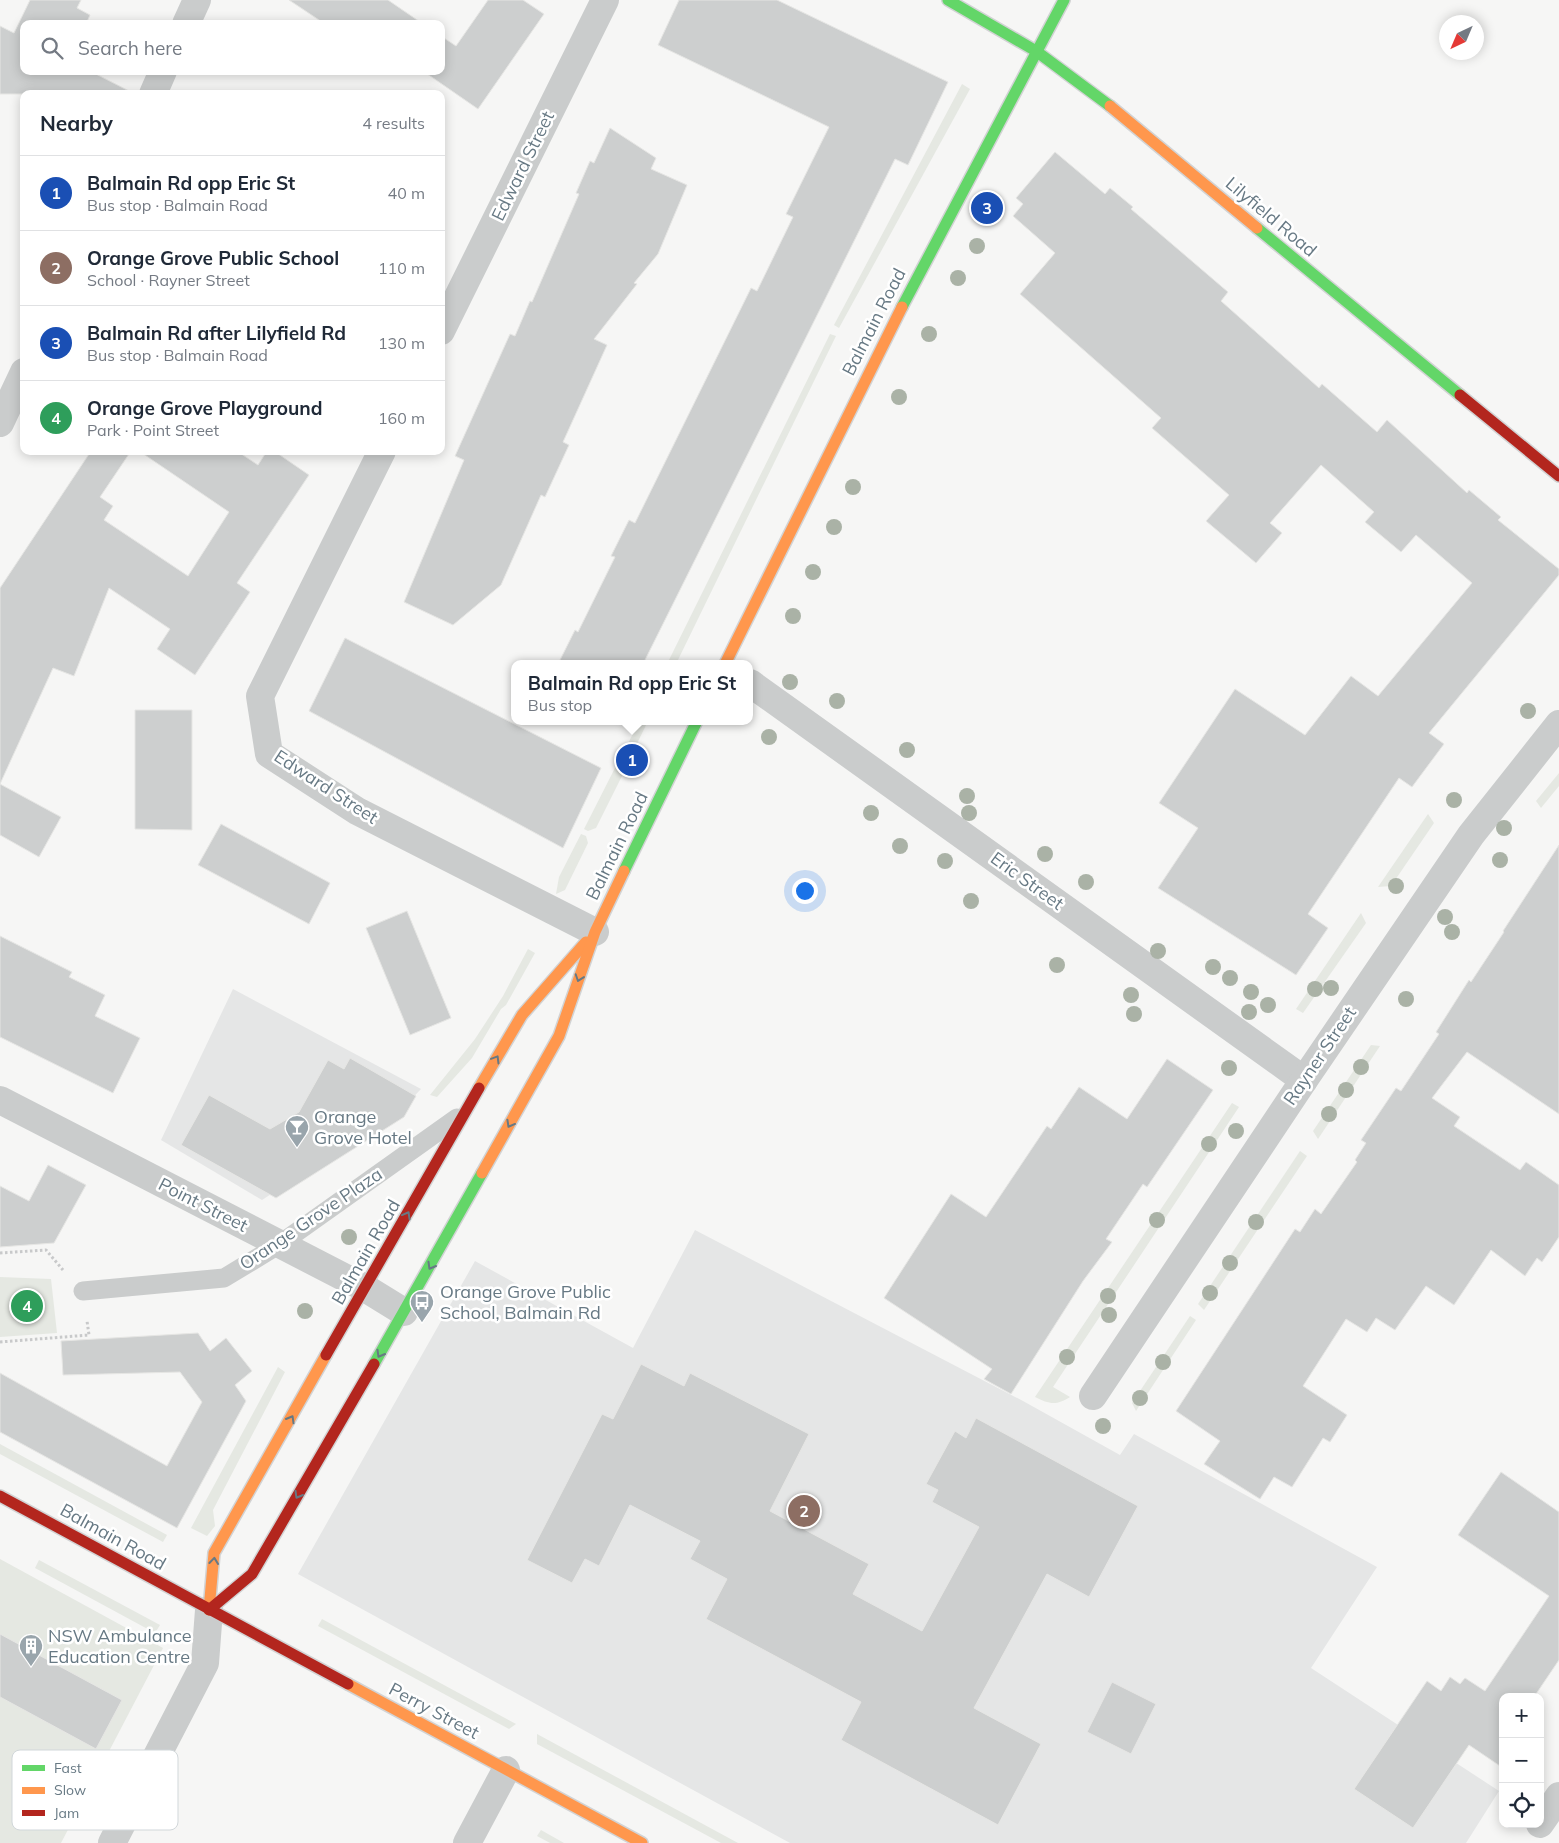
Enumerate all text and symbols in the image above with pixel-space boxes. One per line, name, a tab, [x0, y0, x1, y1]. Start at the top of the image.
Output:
north arrow	[1439, 15, 1484, 60]
search box	[20, 20, 445, 75]
icon: search	[38, 34, 66, 62]
text: Search here	[78, 36, 182, 60]
street label: Edward Street	[486, 107, 559, 224]
text: Nearby	[40, 110, 113, 136]
text: 4 results	[362, 113, 425, 133]
text: Balmain Rd opp Eric St	[87, 171, 295, 195]
street label: Lilyfield Road	[1221, 172, 1322, 261]
text: 1	[51, 183, 61, 203]
text: 40 m	[388, 183, 425, 203]
pin: 3	[971, 189, 1003, 227]
text: Bus stop · Balmain Road	[87, 195, 268, 215]
text: Orange Grove Public School	[87, 246, 339, 270]
text: 2	[51, 258, 61, 278]
text: 110 m	[378, 258, 425, 278]
street label: Balmain Road	[837, 264, 910, 379]
text: School · Rayner Street	[87, 270, 250, 290]
text: Balmain Rd after Lilyfield Rd	[87, 321, 346, 345]
text: 3	[51, 333, 61, 353]
text: 130 m	[378, 333, 425, 353]
text: Bus stop · Balmain Road	[87, 345, 268, 365]
text: Orange Grove Playground	[87, 396, 323, 420]
text: 4	[51, 408, 61, 428]
text: 160 m	[378, 408, 425, 428]
text: Park · Point Street	[87, 420, 219, 440]
popup	[511, 660, 753, 725]
text: Balmain Rd opp Eric St	[528, 671, 736, 695]
text: Bus stop	[528, 695, 592, 715]
pin: 1	[616, 741, 648, 779]
street label: Edward Street	[270, 744, 383, 829]
street label: Balmain Road	[580, 788, 653, 904]
street label: Eric Street	[986, 846, 1068, 915]
your location	[792, 878, 818, 904]
one-way arrow	[575, 973, 585, 982]
street label: Rayner Street	[1278, 1002, 1361, 1109]
one-way arrow	[490, 1056, 500, 1065]
place label: Orange Grove Hotel	[314, 1105, 412, 1149]
bar icon: Orange Grove Hotel	[284, 1114, 310, 1148]
one-way arrow	[507, 1119, 517, 1128]
street label: Orange Grove Plaza	[235, 1162, 387, 1275]
street label: Point Street	[155, 1172, 252, 1237]
street label: Balmain Road	[326, 1195, 405, 1308]
one-way arrow	[400, 1212, 410, 1221]
one-way arrow	[427, 1261, 437, 1270]
place label: Orange Grove Public School, Balmain Rd	[440, 1280, 611, 1324]
pin: 4	[11, 1287, 43, 1325]
bus stop icon: Orange Grove Public School, Balmain Rd	[409, 1289, 435, 1323]
one-way arrow	[376, 1349, 386, 1358]
one-way arrow	[284, 1415, 294, 1424]
one-way arrow	[294, 1489, 304, 1498]
pin: 2	[788, 1492, 820, 1530]
street label: Balmain Road	[56, 1498, 170, 1575]
one-way arrow	[208, 1557, 219, 1565]
place label: NSW Ambulance Education Centre	[48, 1624, 192, 1668]
building icon: NSW Ambulance Education Centre	[18, 1633, 44, 1667]
street label: Perry Street	[385, 1677, 483, 1744]
map controls	[1499, 1693, 1544, 1828]
button: +	[1499, 1693, 1544, 1738]
button: −	[1499, 1738, 1544, 1783]
legend	[12, 1750, 178, 1830]
text: Fast	[54, 1759, 82, 1777]
text: Slow	[54, 1781, 86, 1799]
button: locate	[1499, 1783, 1544, 1828]
text: Jam	[54, 1804, 79, 1822]

